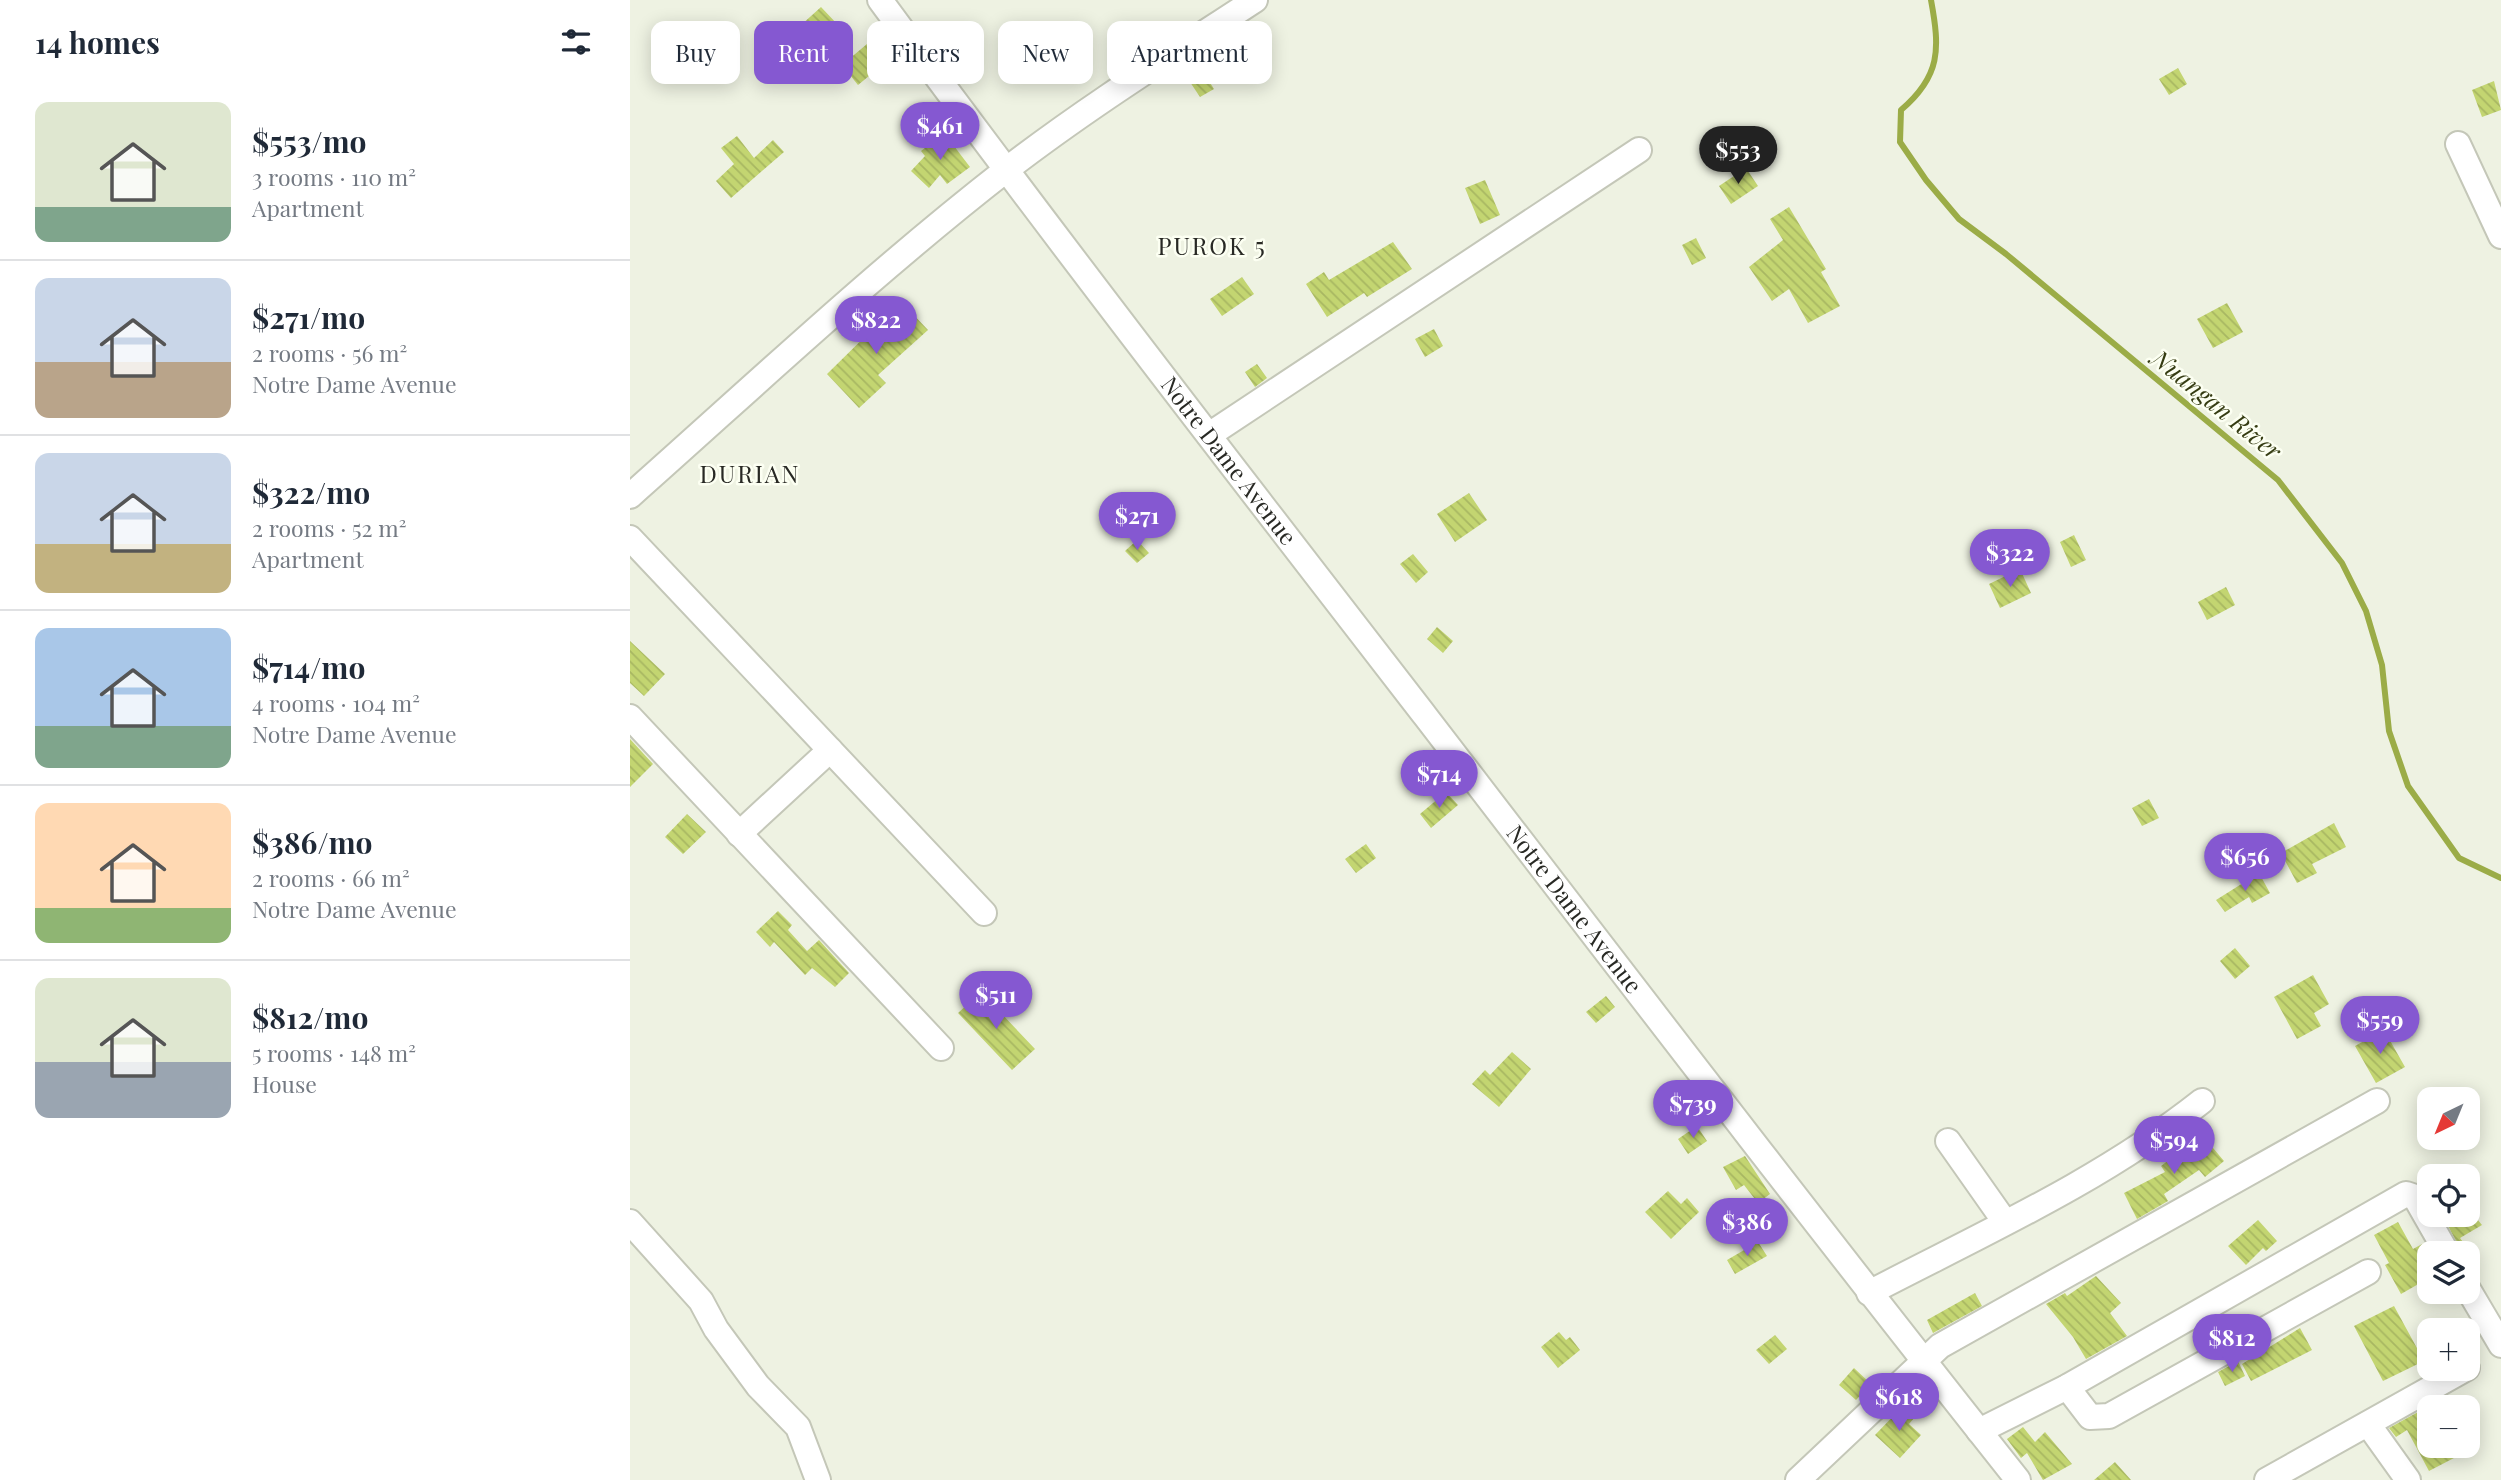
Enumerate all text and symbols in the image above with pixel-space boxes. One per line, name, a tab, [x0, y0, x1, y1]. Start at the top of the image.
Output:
chip: Buy	[651, 21, 740, 84]
chip: Rent	[754, 21, 853, 84]
chip: Filters	[867, 21, 984, 84]
chip: New	[998, 21, 1093, 84]
chip: Apartment	[1107, 21, 1272, 84]
text: 14 homes	[35, 22, 160, 62]
icon: filters	[557, 23, 595, 61]
pin: $461	[899, 102, 981, 162]
text: $461	[916, 109, 964, 140]
text: $553/mo	[252, 121, 367, 161]
pin: $553	[1697, 127, 1779, 186]
icon: home	[91, 130, 175, 214]
text: $553	[1715, 133, 1761, 164]
text: 3 rooms · 110 m²	[252, 161, 416, 192]
text: Apartment	[252, 192, 364, 223]
district label: PUROK 5	[1157, 229, 1267, 261]
pin: $822	[835, 296, 917, 356]
text: $271/mo	[252, 297, 365, 337]
text: $822	[851, 303, 901, 334]
icon: home	[91, 306, 175, 390]
text: 2 rooms · 56 m²	[252, 337, 407, 368]
water label: Nuangan River	[2144, 340, 2289, 466]
text: Notre Dame Avenue	[252, 368, 457, 399]
street label: Notre Dame Avenue	[1155, 370, 1304, 551]
district label: DURIAN	[700, 457, 800, 489]
text: $322/mo	[252, 472, 370, 512]
icon: home	[91, 481, 175, 565]
pin: $271	[1096, 492, 1178, 552]
text: $271	[1115, 499, 1159, 530]
text: 2 rooms · 52 m²	[252, 512, 406, 543]
pin: $322	[1969, 530, 2051, 589]
text: $322	[1986, 536, 2034, 567]
text: Apartment	[252, 543, 364, 574]
text: $714/mo	[252, 647, 365, 687]
icon: home	[91, 656, 175, 740]
text: 4 rooms · 104 m²	[252, 687, 420, 718]
text: Notre Dame Avenue	[252, 718, 457, 749]
pin: $714	[1398, 750, 1480, 810]
text: $714	[1417, 757, 1461, 788]
street label: Notre Dame Avenue	[1500, 818, 1650, 999]
text: $386/mo	[252, 822, 373, 862]
icon: home	[91, 831, 175, 915]
pin: $656	[2204, 834, 2286, 893]
text: $656	[2220, 840, 2270, 871]
text: 2 rooms · 66 m²	[252, 862, 410, 893]
text: Notre Dame Avenue	[252, 893, 457, 924]
pin: $511	[955, 972, 1037, 1031]
text: $511	[975, 978, 1017, 1009]
pin: $559	[2339, 996, 2421, 1056]
text: $812/mo	[252, 997, 368, 1037]
text: $559	[2356, 1003, 2404, 1034]
icon: home	[91, 1006, 175, 1090]
text: 5 rooms · 148 m²	[252, 1037, 416, 1068]
text: House	[252, 1068, 317, 1099]
pin: $739	[1652, 1080, 1734, 1140]
text: $739	[1669, 1087, 1717, 1118]
north arrow	[2417, 1087, 2480, 1150]
map controls	[2417, 1087, 2480, 1458]
pin: $594	[2133, 1116, 2215, 1176]
text: $594	[2150, 1123, 2198, 1154]
button: locate	[2417, 1164, 2480, 1227]
pin: $386	[1706, 1198, 1788, 1258]
text: $386	[1722, 1205, 1772, 1236]
button: layers	[2417, 1241, 2480, 1304]
pin: $812	[2191, 1314, 2273, 1374]
button: +	[2417, 1318, 2480, 1381]
text: $812	[2209, 1321, 2255, 1352]
pin: $618	[1858, 1374, 1940, 1433]
text: $618	[1875, 1380, 1923, 1411]
button: −	[2417, 1395, 2480, 1458]

